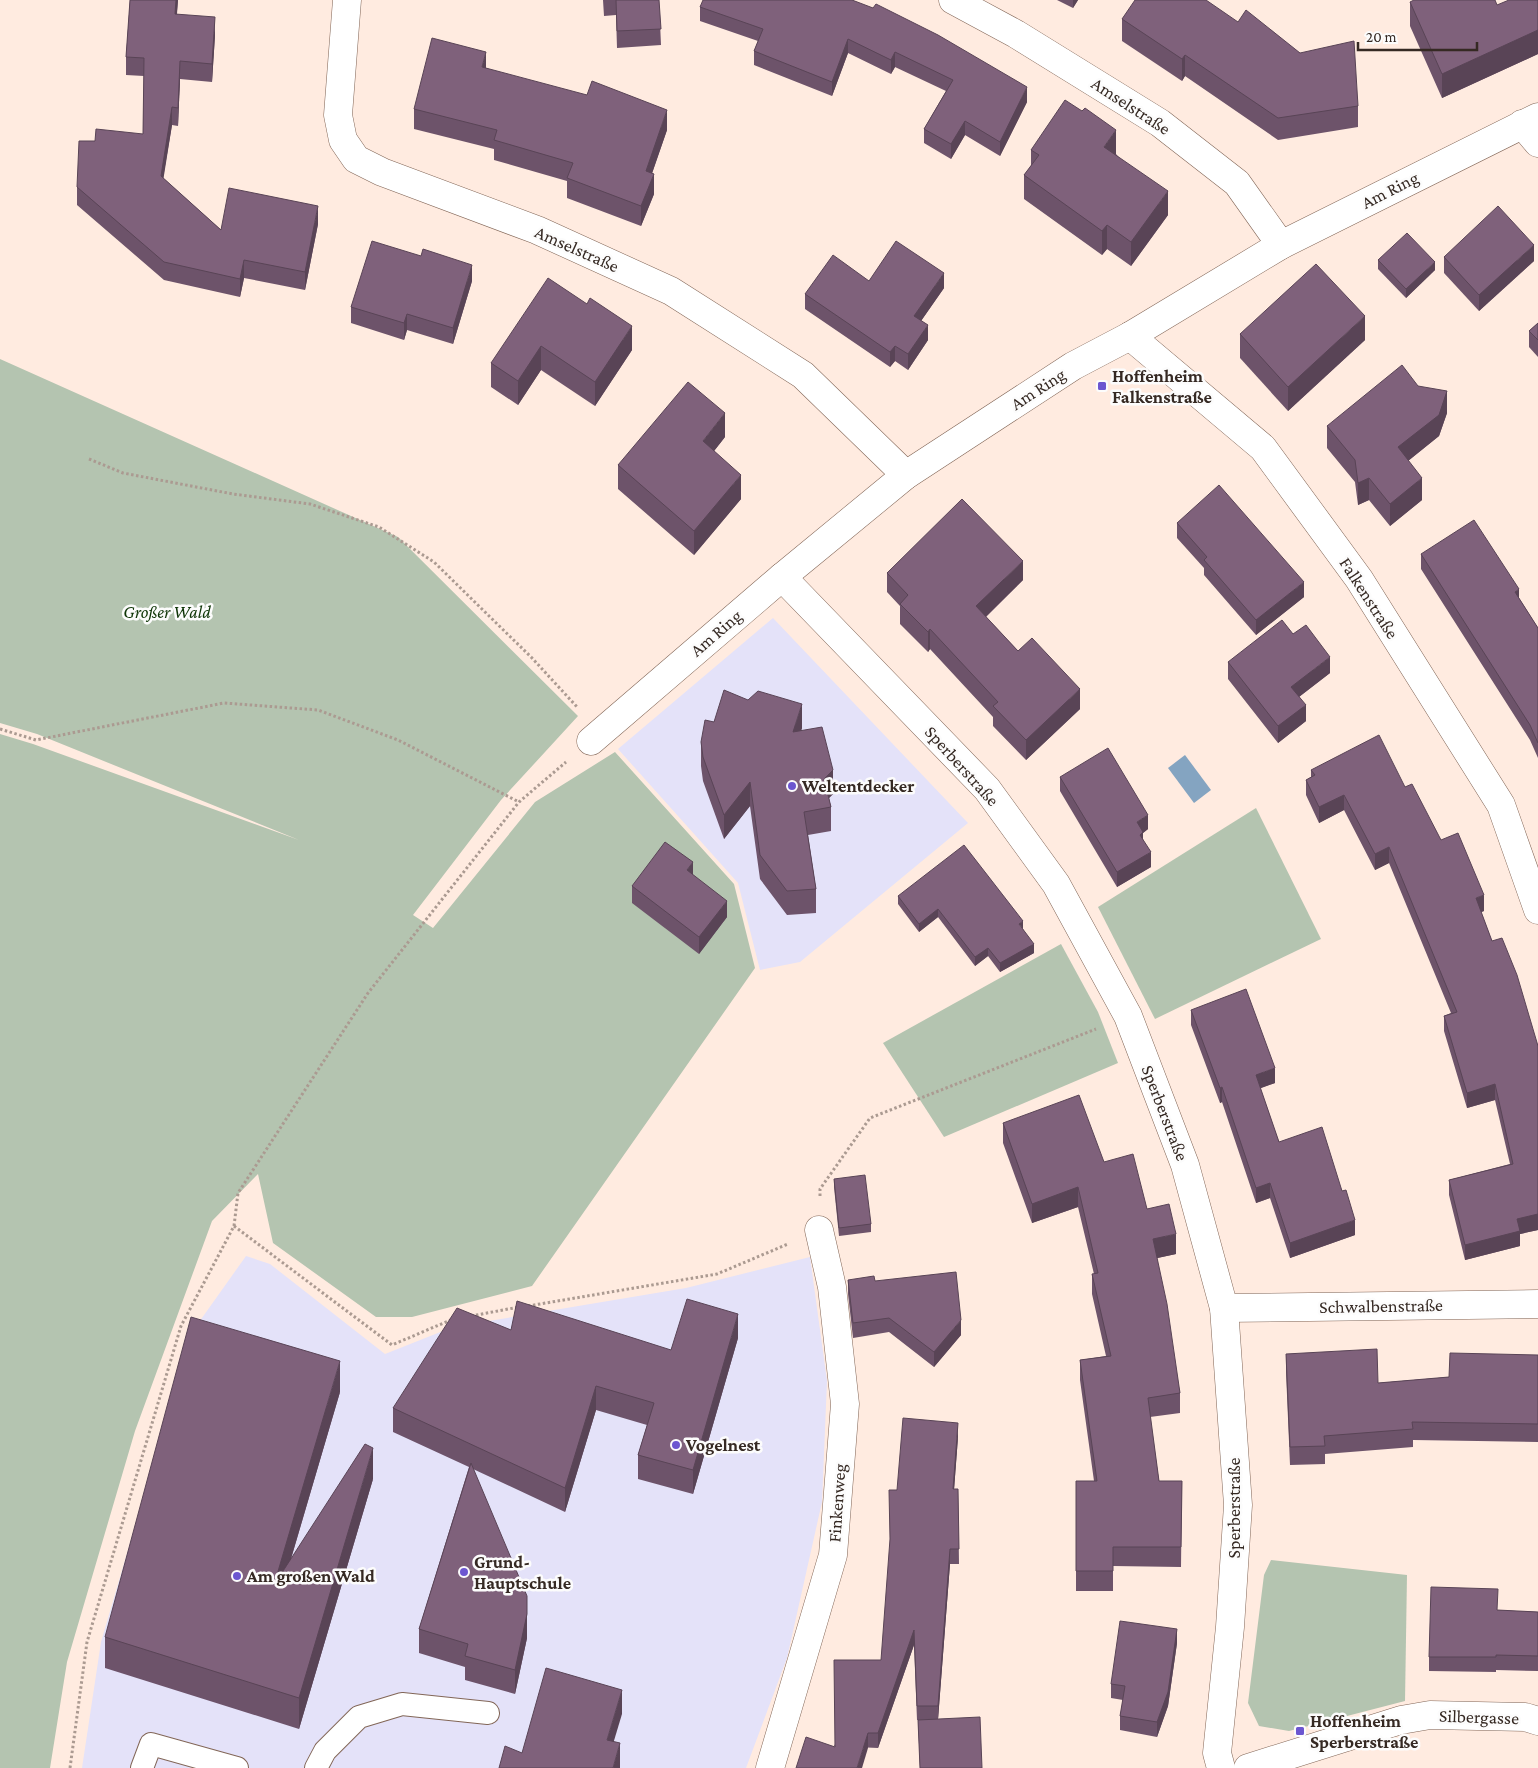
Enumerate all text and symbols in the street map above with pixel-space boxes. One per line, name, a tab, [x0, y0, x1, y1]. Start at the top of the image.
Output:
scale bar	[1358, 20, 1477, 52]
text: 20 m	[1366, 29, 1397, 45]
street label: Amselstraße	[1088, 73, 1174, 139]
street label: Am Ring	[1358, 167, 1422, 213]
street label: Amselstraße	[532, 222, 622, 276]
street label: Am Ring	[1007, 364, 1069, 414]
place label: Hoffenheim Falkenstraße	[1112, 366, 1212, 407]
marker: Hoffenheim Falkenstraße	[1096, 380, 1108, 392]
street label: Falkenstraße	[1335, 554, 1403, 642]
park label: Großer Wald	[123, 602, 211, 622]
street label: Am Ring	[686, 605, 746, 661]
street label: Sperberstraße	[921, 722, 1003, 810]
place label: Weltentdecker	[801, 776, 914, 796]
marker: Weltentdecker	[786, 780, 798, 792]
street label: Sperberstraße	[1138, 1062, 1192, 1164]
street label: Schwalbenstraße	[1319, 1295, 1443, 1317]
place label: Vogelnest	[685, 1435, 761, 1455]
marker: Vogelnest	[670, 1439, 682, 1451]
street label: Sperberstraße	[1224, 1457, 1244, 1558]
street label: Finkenweg	[824, 1463, 850, 1543]
place label: Grund- Hauptschule	[474, 1552, 571, 1593]
place label: Am großen Wald	[246, 1566, 375, 1586]
marker: Grund- Hauptschule	[458, 1566, 470, 1578]
marker: Am großen Wald	[231, 1570, 243, 1582]
street label: Silbergasse	[1439, 1706, 1519, 1728]
place label: Hoffenheim Sperberstraße	[1310, 1711, 1418, 1752]
marker: Hoffenheim Sperberstraße	[1294, 1725, 1306, 1737]

